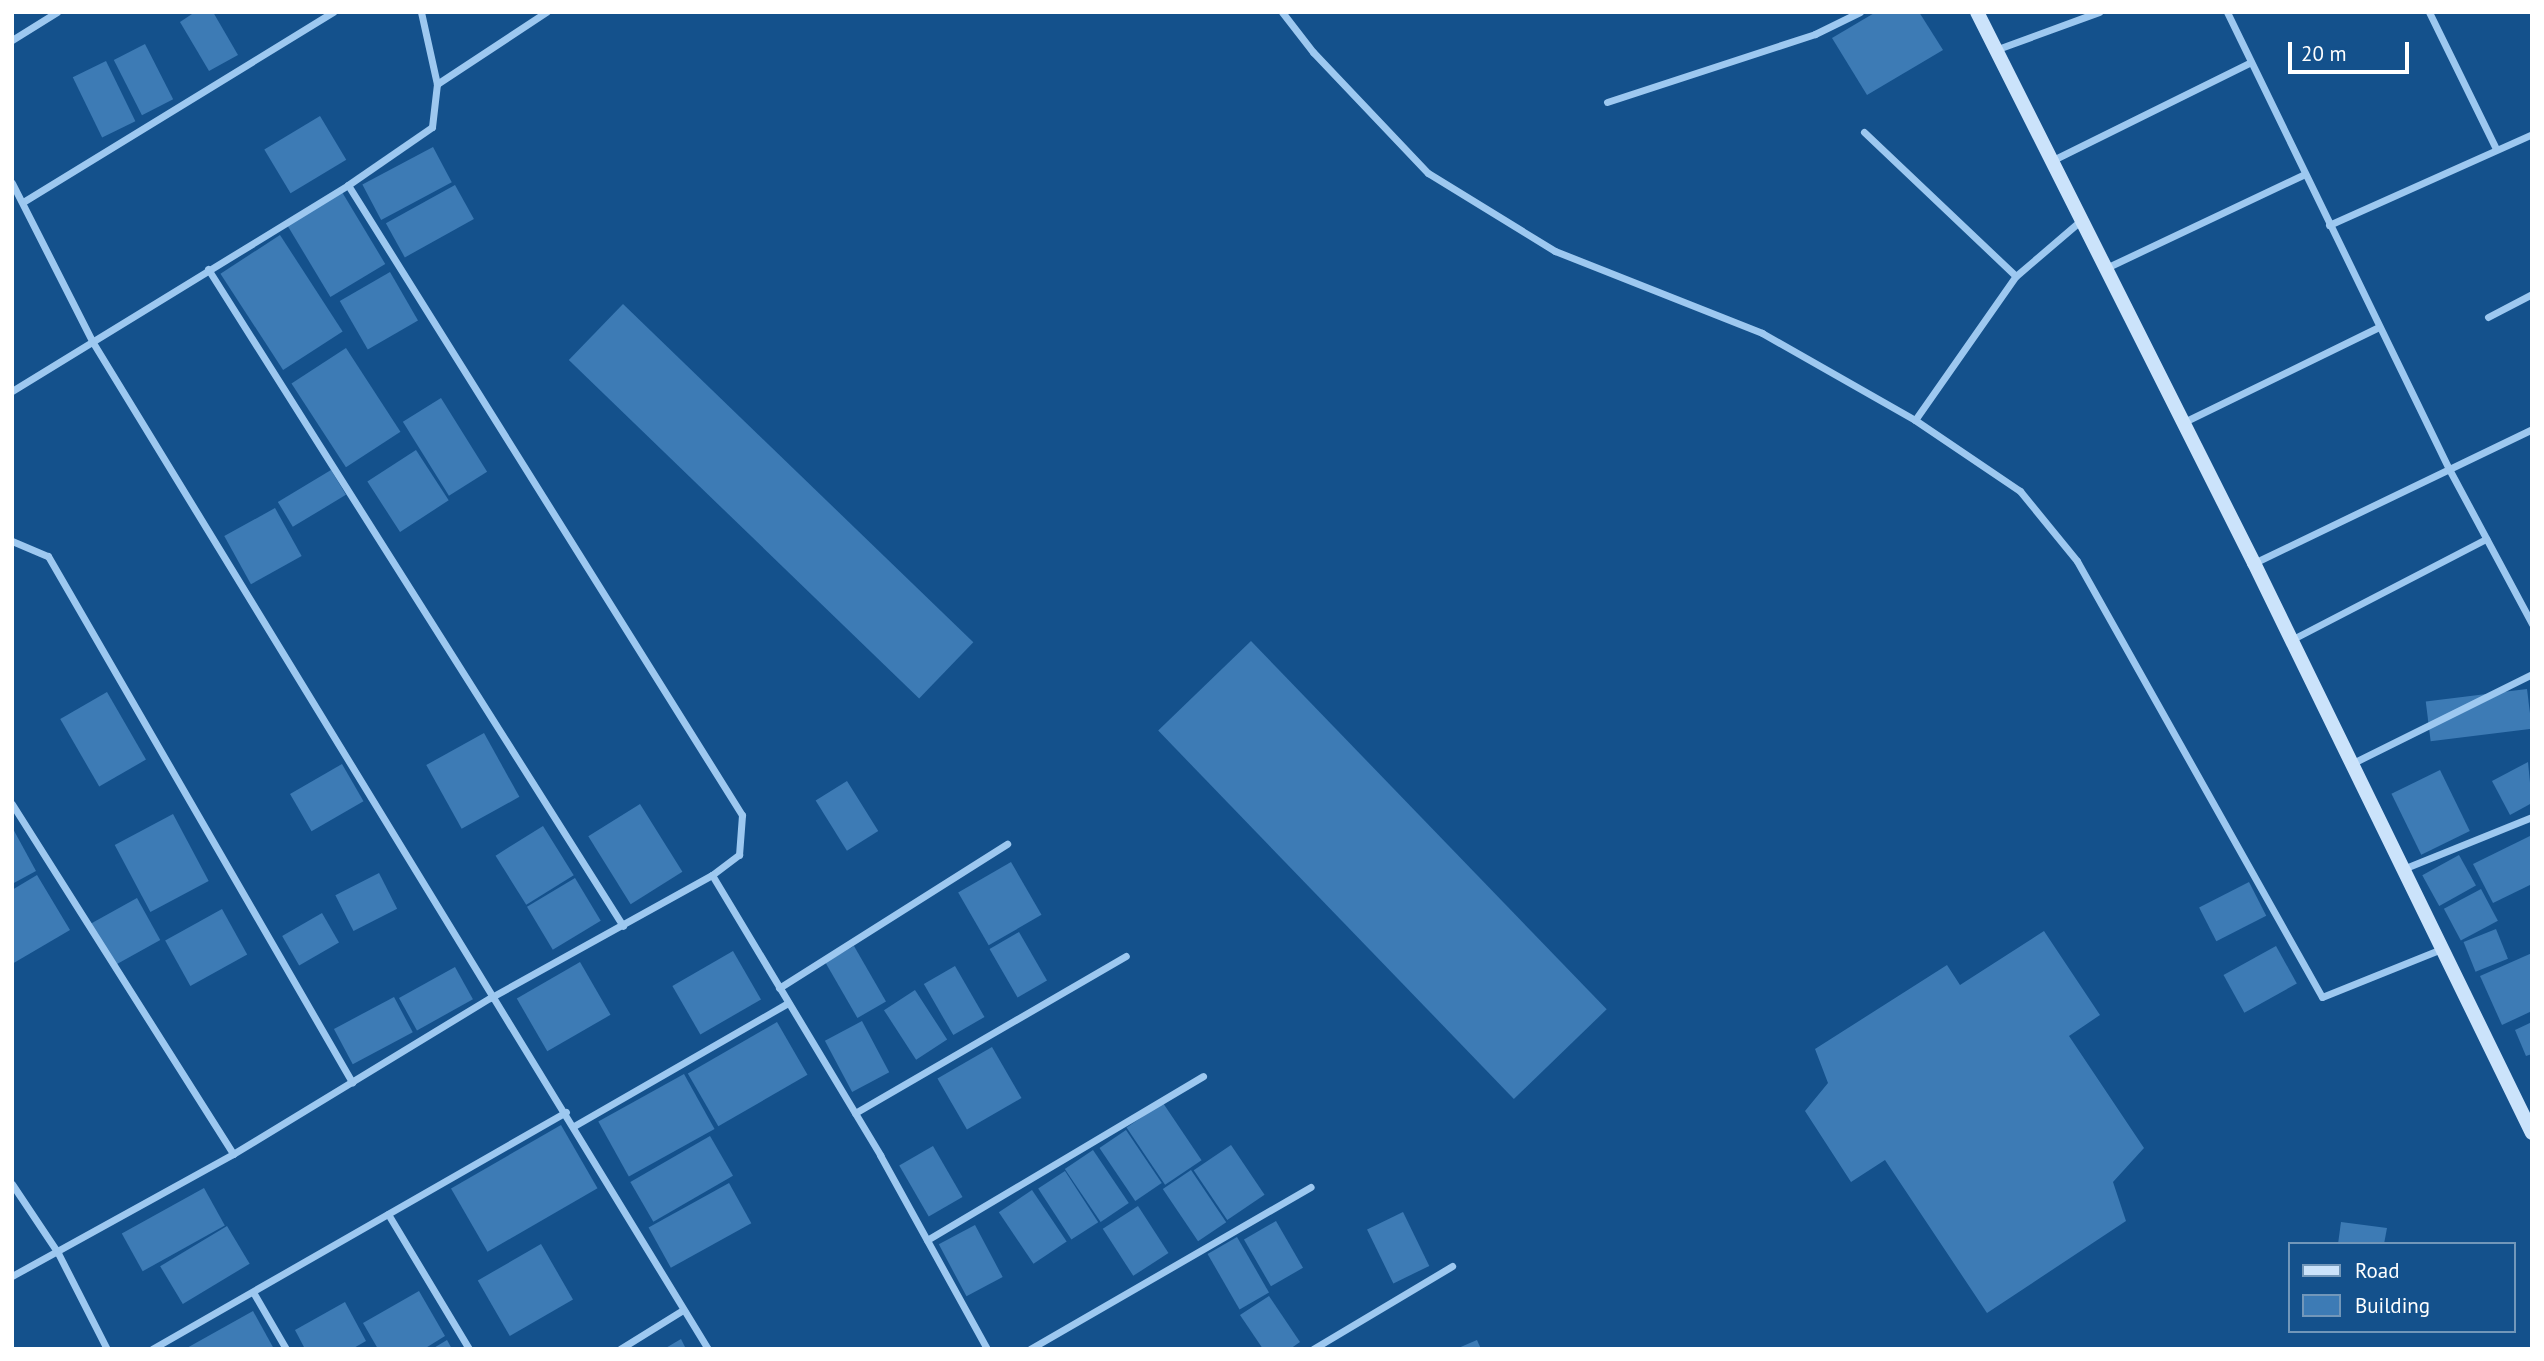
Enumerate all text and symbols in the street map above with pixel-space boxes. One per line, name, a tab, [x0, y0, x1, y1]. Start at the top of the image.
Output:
scale bar	[2292, 28, 2413, 72]
text: 20 m	[2301, 40, 2347, 67]
legend	[2288, 1242, 2516, 1333]
text: Road	[2355, 1257, 2399, 1284]
text: Building	[2355, 1292, 2430, 1319]

